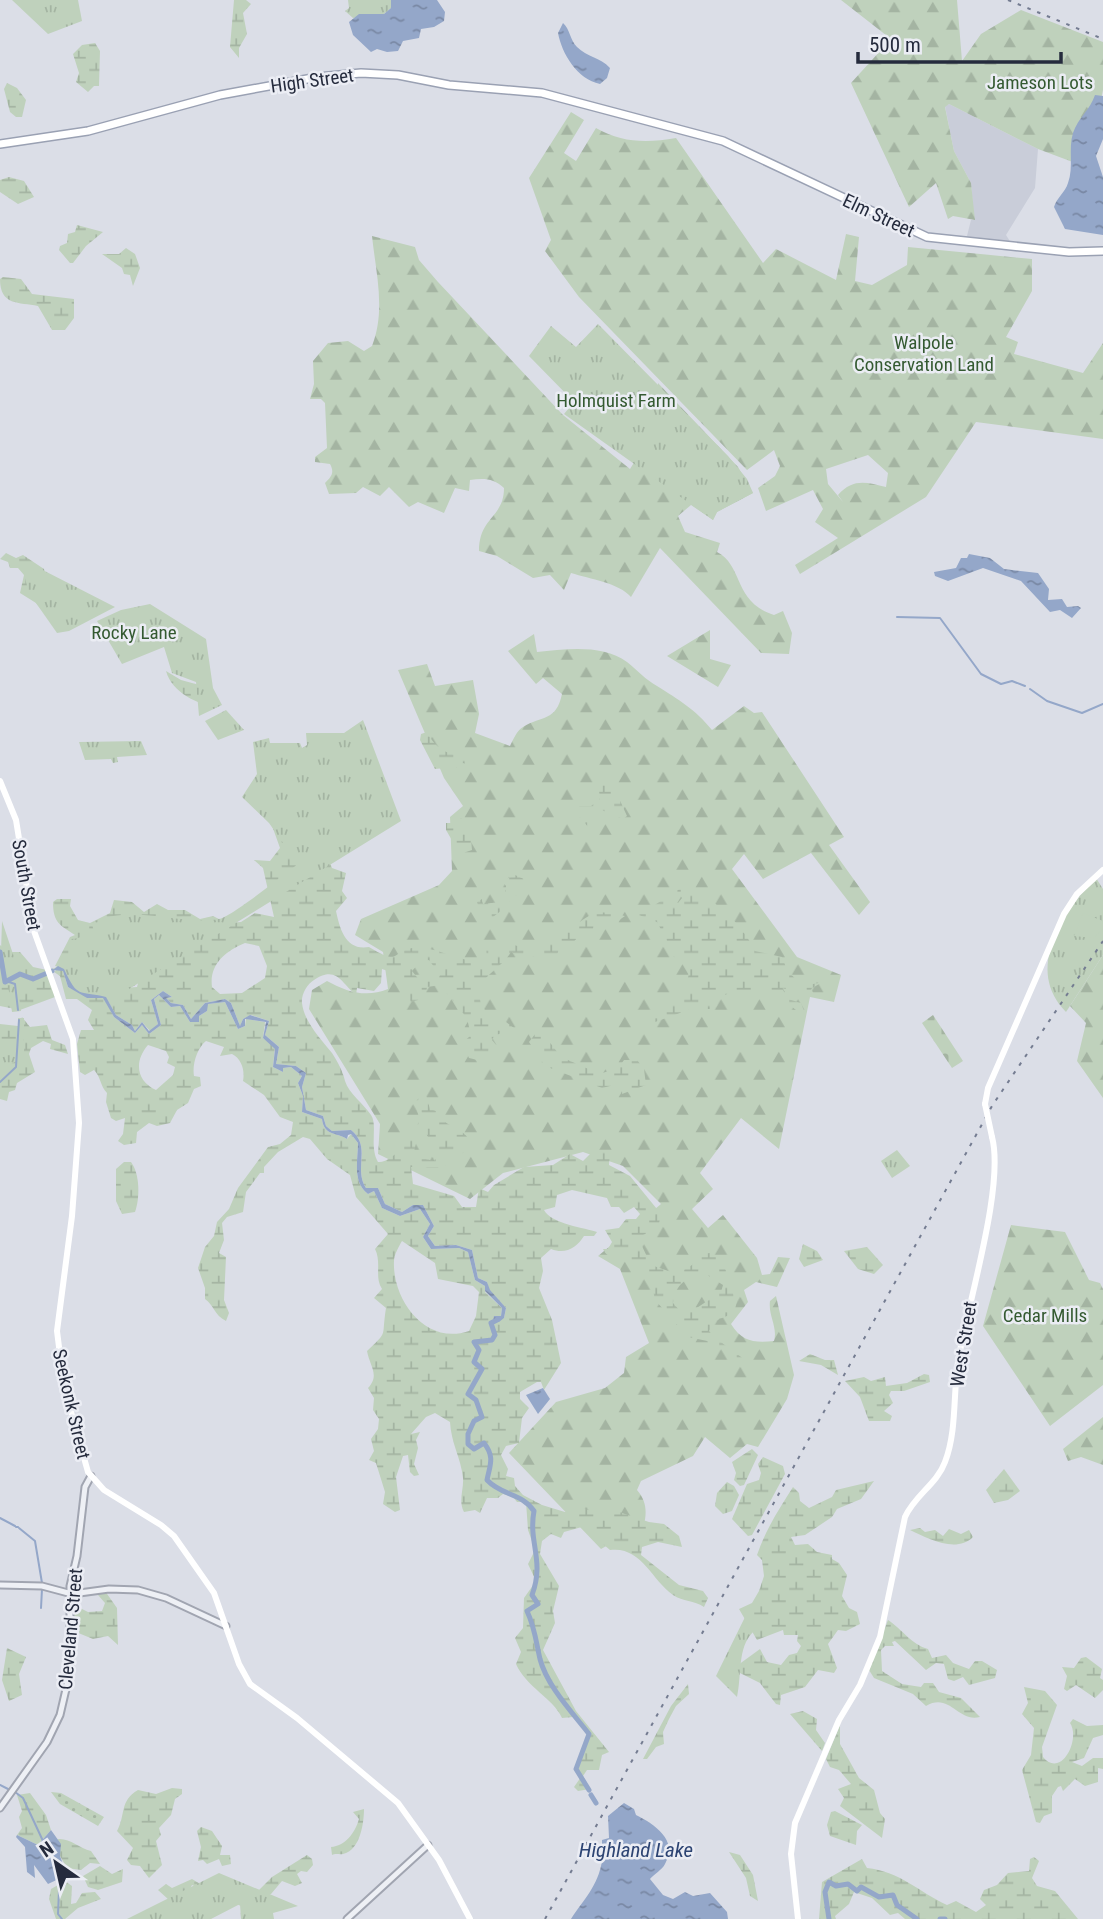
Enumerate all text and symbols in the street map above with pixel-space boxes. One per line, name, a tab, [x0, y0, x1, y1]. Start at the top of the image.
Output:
scale bar	[858, 21, 1061, 65]
text: 500 m	[869, 33, 921, 57]
street label: High Street	[269, 63, 355, 98]
park label: Jameson Lots	[987, 71, 1093, 94]
street label: Elm Street	[839, 189, 919, 242]
park label: Walpole Conservation Land	[854, 331, 994, 376]
park label: Holmquist Farm	[556, 389, 676, 412]
park label: Rocky Lane	[91, 621, 177, 644]
street label: South Street	[7, 838, 46, 933]
street label: West Street	[945, 1300, 982, 1388]
park label: Cedar Mills	[1003, 1304, 1087, 1327]
street label: Seekonk Street	[48, 1347, 95, 1461]
street label: Cleveland Street	[54, 1567, 87, 1691]
north arrow	[21, 1828, 91, 1898]
text: N	[36, 1837, 58, 1862]
water label: Highland Lake	[579, 1838, 693, 1862]

